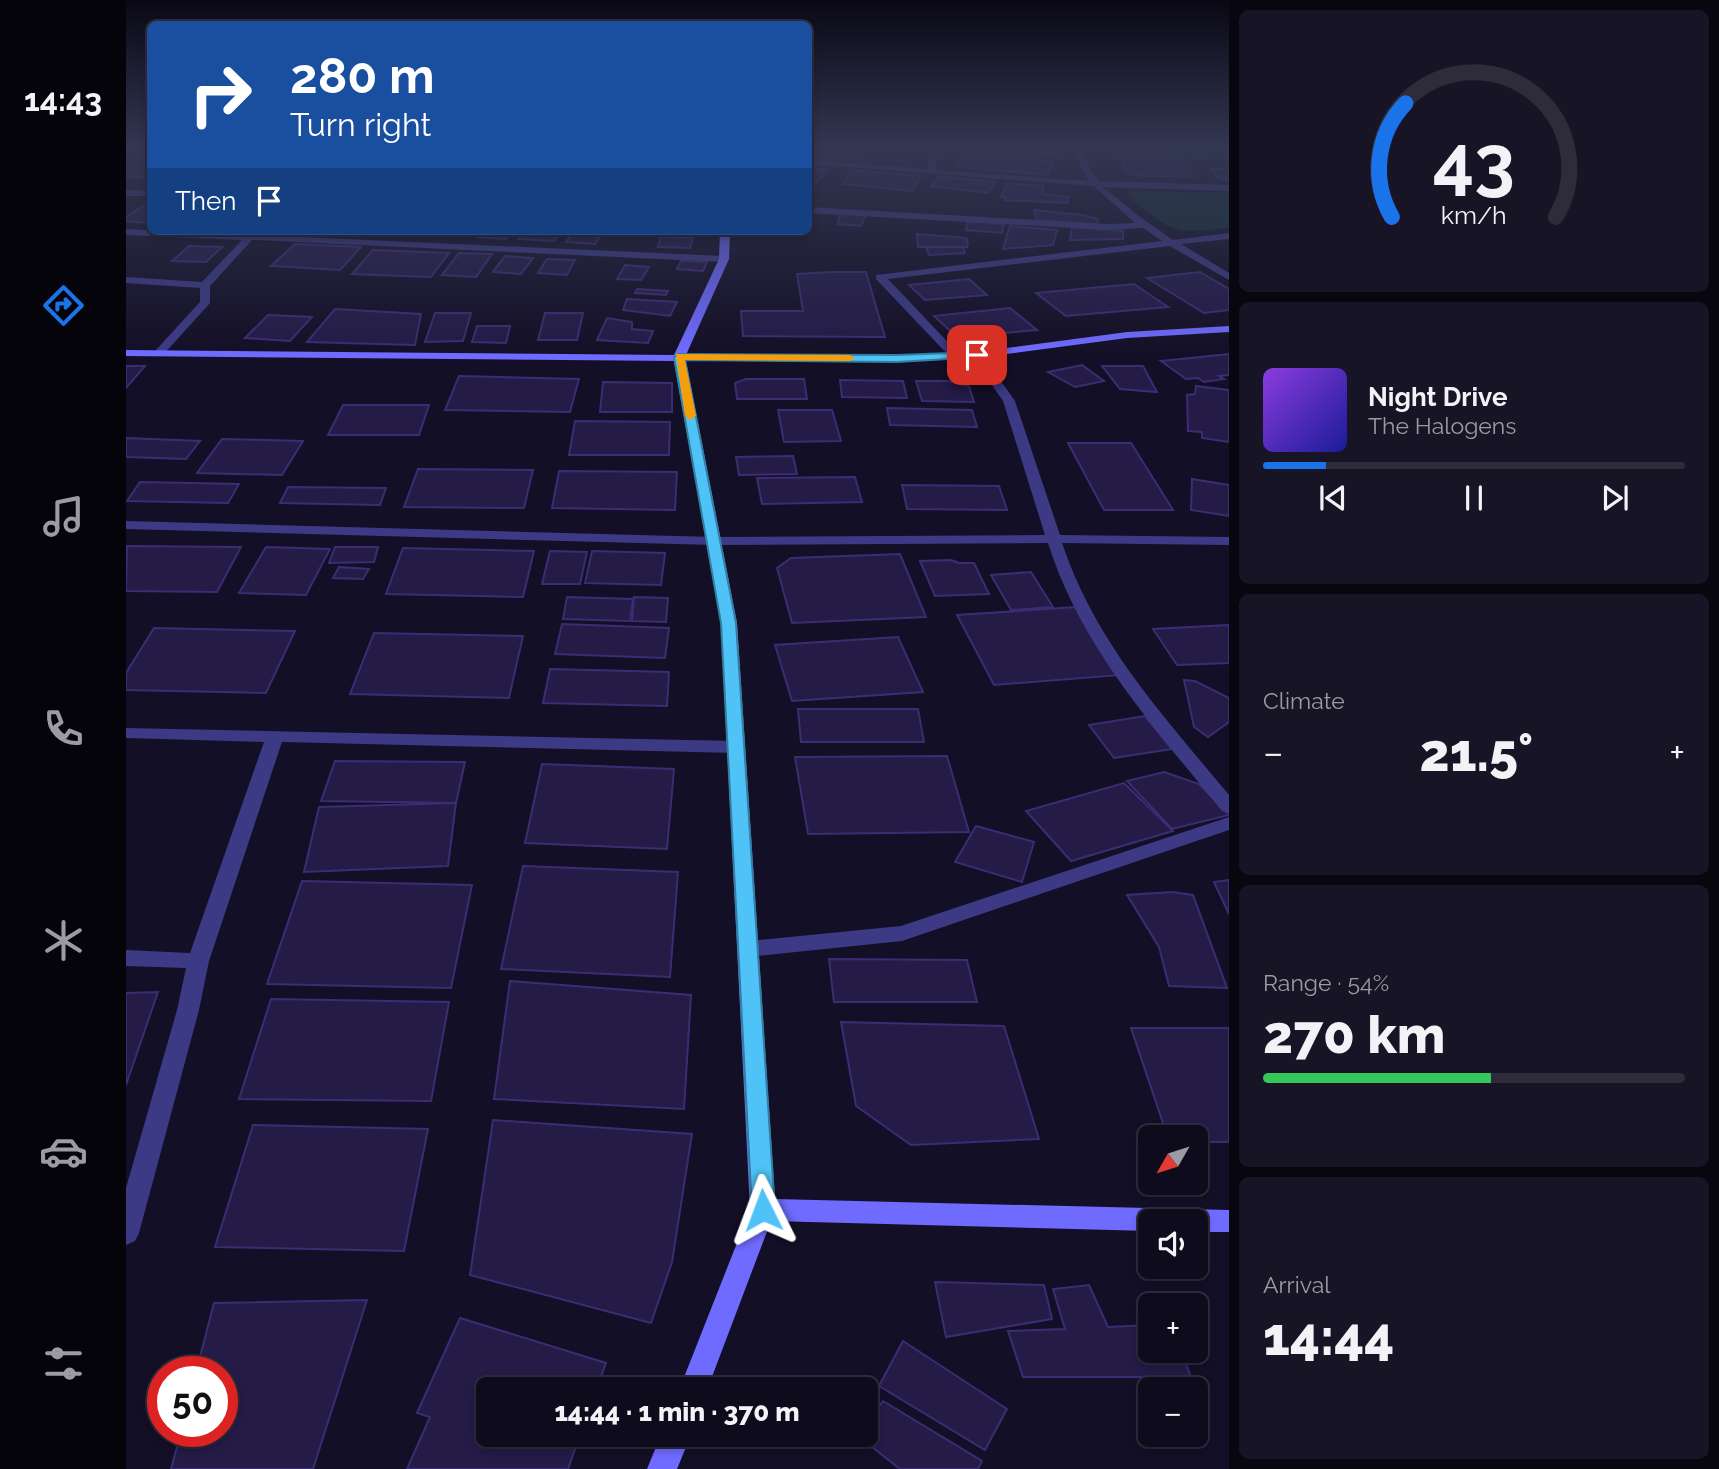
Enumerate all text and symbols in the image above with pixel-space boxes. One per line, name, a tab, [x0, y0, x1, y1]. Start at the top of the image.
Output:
text: 280 m	[290, 47, 435, 104]
icon: right	[175, 49, 266, 140]
text: 14:43	[24, 81, 102, 118]
text: Turn right	[290, 106, 431, 143]
text: 43	[1433, 119, 1515, 204]
icon: arrive	[250, 182, 288, 220]
text: Then	[175, 186, 236, 216]
text: km/h	[1441, 200, 1507, 230]
icon: directions	[39, 281, 88, 330]
pin	[947, 325, 1007, 385]
icon: arrive	[958, 336, 996, 374]
text: Night Drive	[1368, 382, 1507, 412]
text: The Halogens	[1368, 412, 1516, 439]
icon: previous	[1314, 479, 1352, 517]
icon: pause	[1455, 479, 1493, 517]
icon: next	[1596, 479, 1634, 517]
icon: music	[39, 492, 88, 541]
text: Climate	[1263, 687, 1345, 714]
icon: phone	[39, 704, 88, 753]
text: 21.5°	[1419, 722, 1533, 783]
text: −	[1263, 730, 1283, 775]
text: +	[1669, 730, 1685, 775]
icon: climate	[39, 916, 88, 965]
text: Range · 54%	[1263, 969, 1389, 996]
text: 270 km	[1263, 1004, 1445, 1065]
north arrow	[1138, 1125, 1208, 1195]
map controls	[1138, 1125, 1208, 1447]
icon: car	[39, 1127, 88, 1176]
position arrow	[726, 1173, 800, 1247]
button: sound	[1138, 1209, 1208, 1279]
text: Arrival	[1263, 1271, 1330, 1298]
button: +	[1138, 1293, 1208, 1363]
text: 14:44	[1263, 1306, 1394, 1367]
icon: filters	[39, 1339, 88, 1388]
speed limit sign: 50	[147, 1356, 238, 1447]
button: −	[1138, 1377, 1208, 1447]
text: 14:44 · 1 min · 370 m	[554, 1397, 800, 1427]

